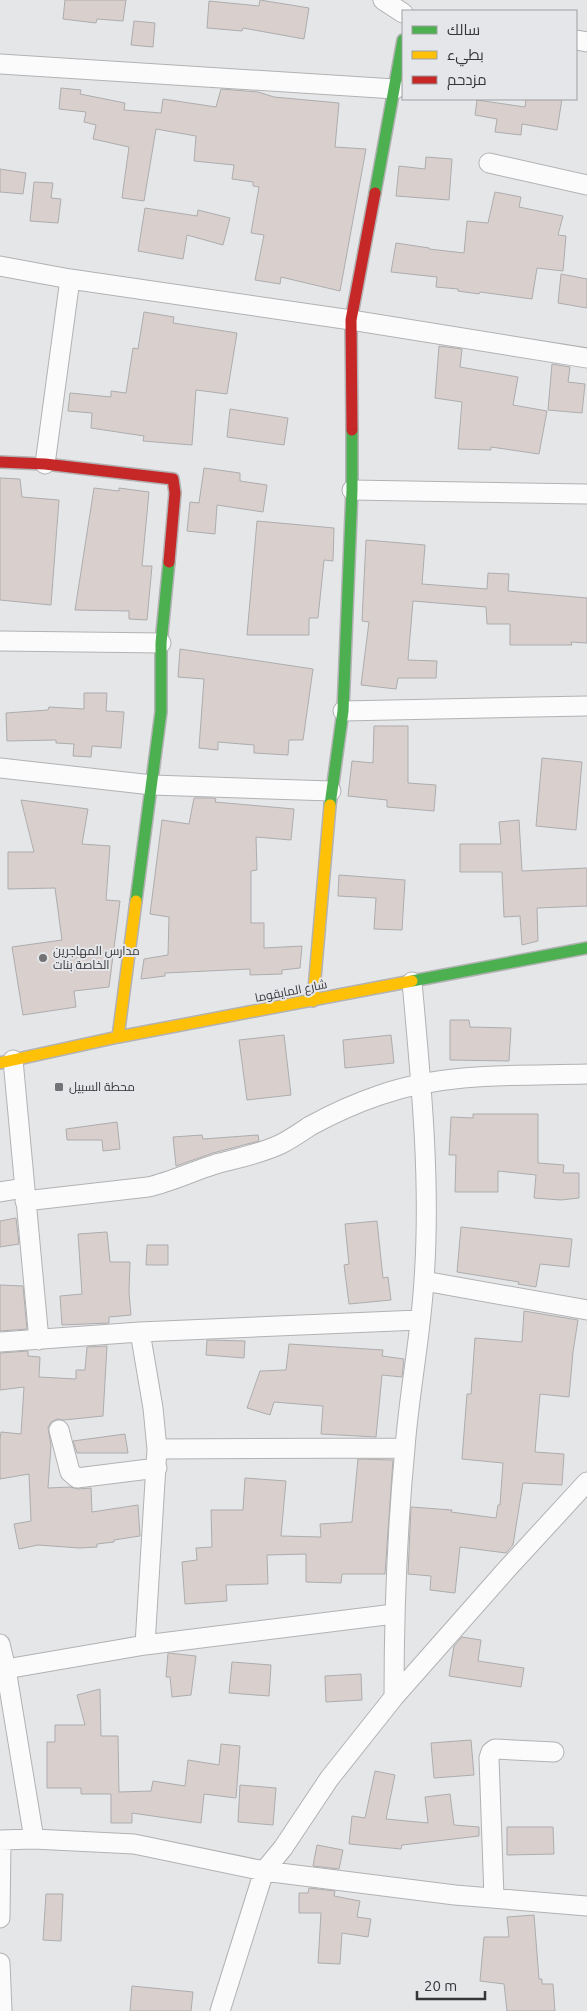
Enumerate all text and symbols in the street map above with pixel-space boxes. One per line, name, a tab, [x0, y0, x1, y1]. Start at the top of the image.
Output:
legend	[402, 10, 577, 100]
text: سالك	[447, 21, 480, 38]
text: بطيء	[447, 46, 484, 67]
text: مزدحم	[447, 71, 487, 90]
place label: مدارس المهاجرين الخاصة بنات	[53, 944, 140, 972]
marker: مدارس المهاجرين الخاصة بنات	[37, 952, 49, 964]
street label: شارع المايقوما	[254, 977, 329, 1006]
place label: محطة السبيل	[69, 1080, 135, 1094]
marker: محطة السبيل	[53, 1081, 65, 1093]
scale bar	[417, 1968, 484, 2000]
text: 20 m	[424, 1977, 457, 1994]

